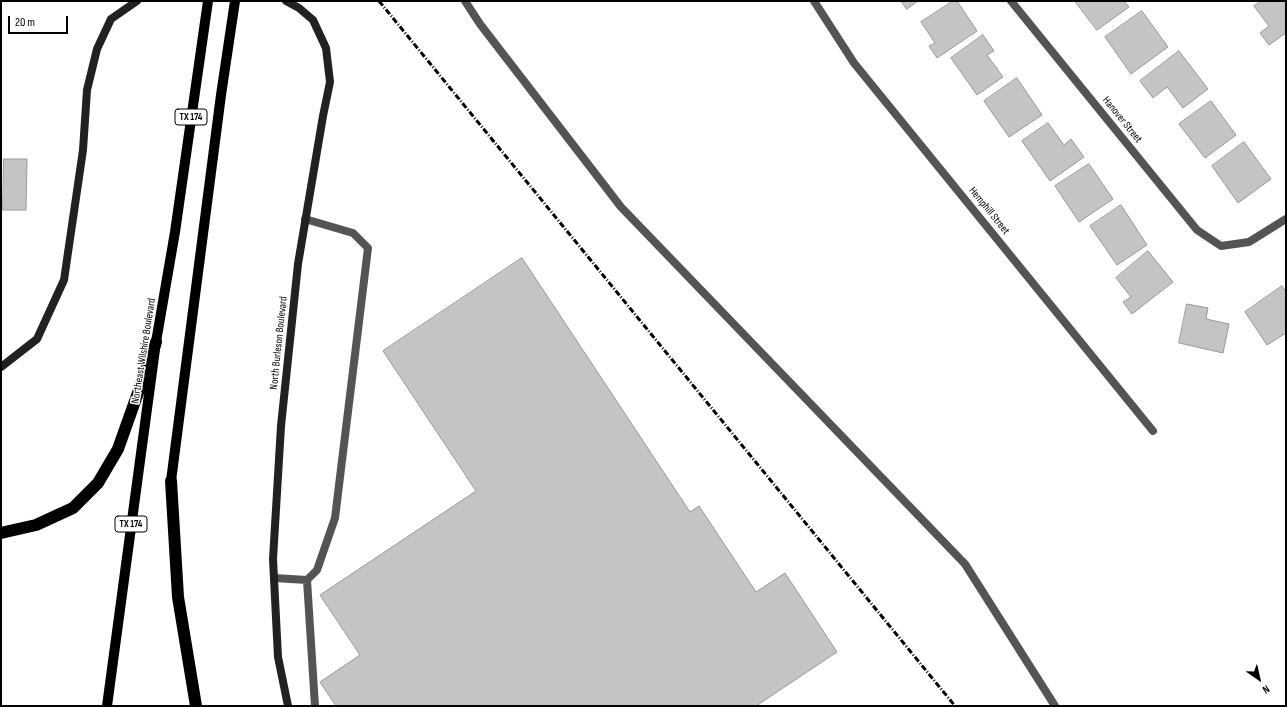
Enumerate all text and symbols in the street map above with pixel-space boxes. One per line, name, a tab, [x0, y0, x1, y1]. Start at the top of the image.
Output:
scale bar	[10, 8, 70, 34]
text: 20 m	[15, 15, 35, 30]
street label: Hanover Street	[1099, 94, 1145, 146]
road number: TX 174	[175, 109, 207, 125]
street label: Hemphill Street	[966, 185, 1012, 237]
street label: North Burleson Boulevard	[268, 296, 290, 390]
street label: Northeast Wilshire Boulevard	[129, 297, 159, 405]
road number: TX 174	[115, 516, 147, 532]
north arrow	[1239, 659, 1279, 699]
text: N	[1260, 682, 1272, 696]

